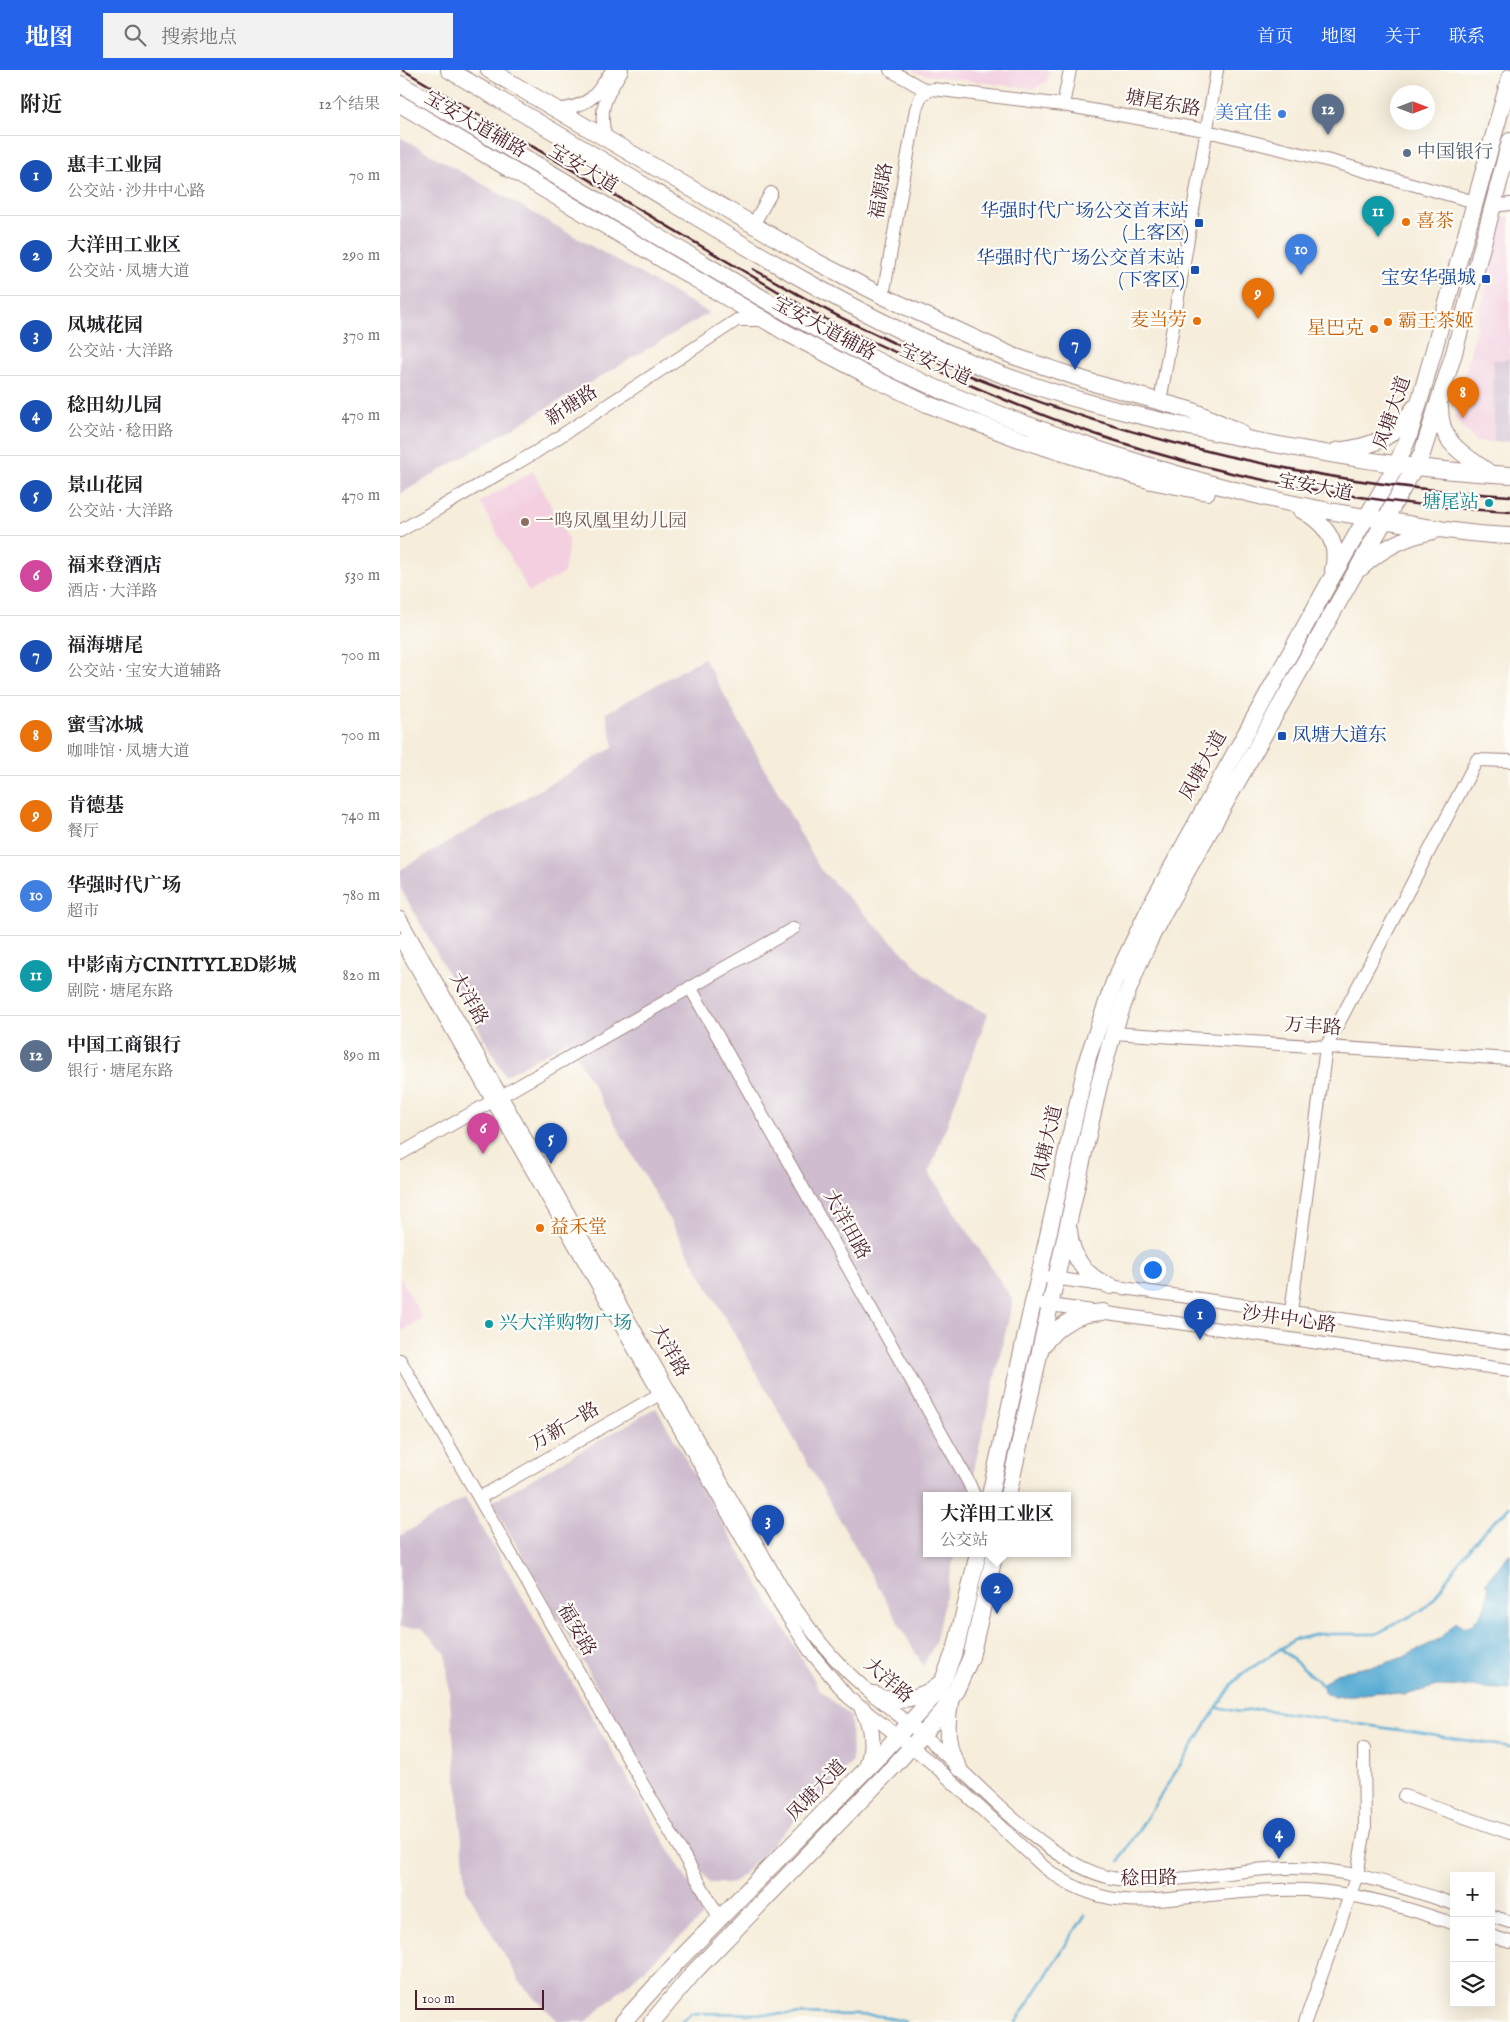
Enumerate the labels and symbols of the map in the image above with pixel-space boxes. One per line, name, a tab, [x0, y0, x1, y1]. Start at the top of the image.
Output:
north arrow	[1390, 85, 1435, 130]
street label: 宝安大道辅路	[420, 86, 530, 164]
street label: 塘尾东路	[1123, 86, 1203, 122]
pin: 12	[1312, 94, 1344, 135]
place label: 美宜佳	[1215, 102, 1272, 126]
marker: 美宜佳	[1276, 108, 1288, 120]
street label: 宝安大道	[544, 139, 622, 199]
place label: 中国银行	[1417, 141, 1493, 165]
marker: 中国银行	[1401, 147, 1413, 159]
street label: 福源路	[865, 161, 899, 221]
pin: 11	[1362, 196, 1394, 237]
place label: 华强时代广场公交首末站 (上客区)	[980, 200, 1189, 246]
place label: 喜茶	[1416, 210, 1454, 234]
marker: 喜茶	[1400, 216, 1412, 228]
marker: 华强时代广场公交首末站 (上客区)	[1193, 217, 1205, 229]
pin: 10	[1285, 234, 1317, 275]
place label: 华强时代广场公交首末站 (下客区)	[976, 247, 1185, 293]
marker: 华强时代广场公交首末站 (下客区)	[1189, 264, 1201, 276]
place label: 宝安华强城	[1381, 267, 1476, 291]
marker: 宝安华强城	[1480, 273, 1492, 285]
pin: 9	[1242, 278, 1274, 319]
street label: 宝安大道辅路	[768, 292, 880, 366]
place label: 麦当劳	[1130, 309, 1187, 333]
place label: 霸王茶姬	[1398, 310, 1474, 334]
marker: 麦当劳	[1191, 315, 1203, 327]
marker: 霸王茶姬	[1382, 316, 1394, 328]
place label: 星巴克	[1307, 317, 1364, 341]
marker: 星巴克	[1368, 323, 1380, 335]
pin: 7	[1059, 329, 1091, 370]
street label: 宝安大道	[895, 339, 975, 391]
street label: 凤塘大道	[1369, 373, 1417, 453]
pin: 8	[1447, 377, 1479, 418]
street label: 新塘路	[542, 380, 602, 432]
street label: 宝安大道	[1275, 469, 1355, 507]
place label: 塘尾站	[1422, 491, 1479, 515]
marker: 塘尾站	[1483, 497, 1495, 509]
place label: 一鸣凤凰里幼儿园	[535, 510, 687, 534]
marker: 一鸣凤凰里幼儿园	[519, 516, 531, 528]
place label: 凤塘大道东	[1292, 724, 1387, 748]
street label: 凤塘大道	[1175, 727, 1233, 805]
marker: 凤塘大道东	[1276, 730, 1288, 742]
street label: 大洋路	[443, 968, 493, 1030]
street label: 万丰路	[1284, 1013, 1342, 1041]
street label: 凤塘大道	[1028, 1103, 1068, 1183]
pin: 6	[467, 1113, 499, 1154]
pin: 5	[535, 1123, 567, 1164]
street label: 大洋田路	[817, 1186, 875, 1264]
place label: 益禾堂	[550, 1216, 607, 1240]
marker: 益禾堂	[534, 1222, 546, 1234]
your location	[1140, 1257, 1166, 1283]
pin: 1	[1184, 1299, 1216, 1340]
street label: 沙井中心路	[1240, 1302, 1338, 1338]
place label: 兴大洋购物广场	[499, 1312, 632, 1336]
marker: 兴大洋购物广场	[483, 1318, 495, 1330]
street label: 大洋路	[644, 1320, 694, 1382]
street label: 万新一路	[526, 1398, 604, 1456]
pin: 3	[752, 1505, 784, 1546]
pin: 2	[981, 1573, 1013, 1614]
street label: 福安路	[551, 1599, 601, 1661]
street label: 大洋路	[859, 1653, 917, 1709]
street label: 凤塘大道	[782, 1755, 852, 1827]
pin: 4	[1263, 1818, 1295, 1859]
street label: 稔田路	[1120, 1867, 1178, 1891]
scale bar	[415, 1987, 544, 2010]

